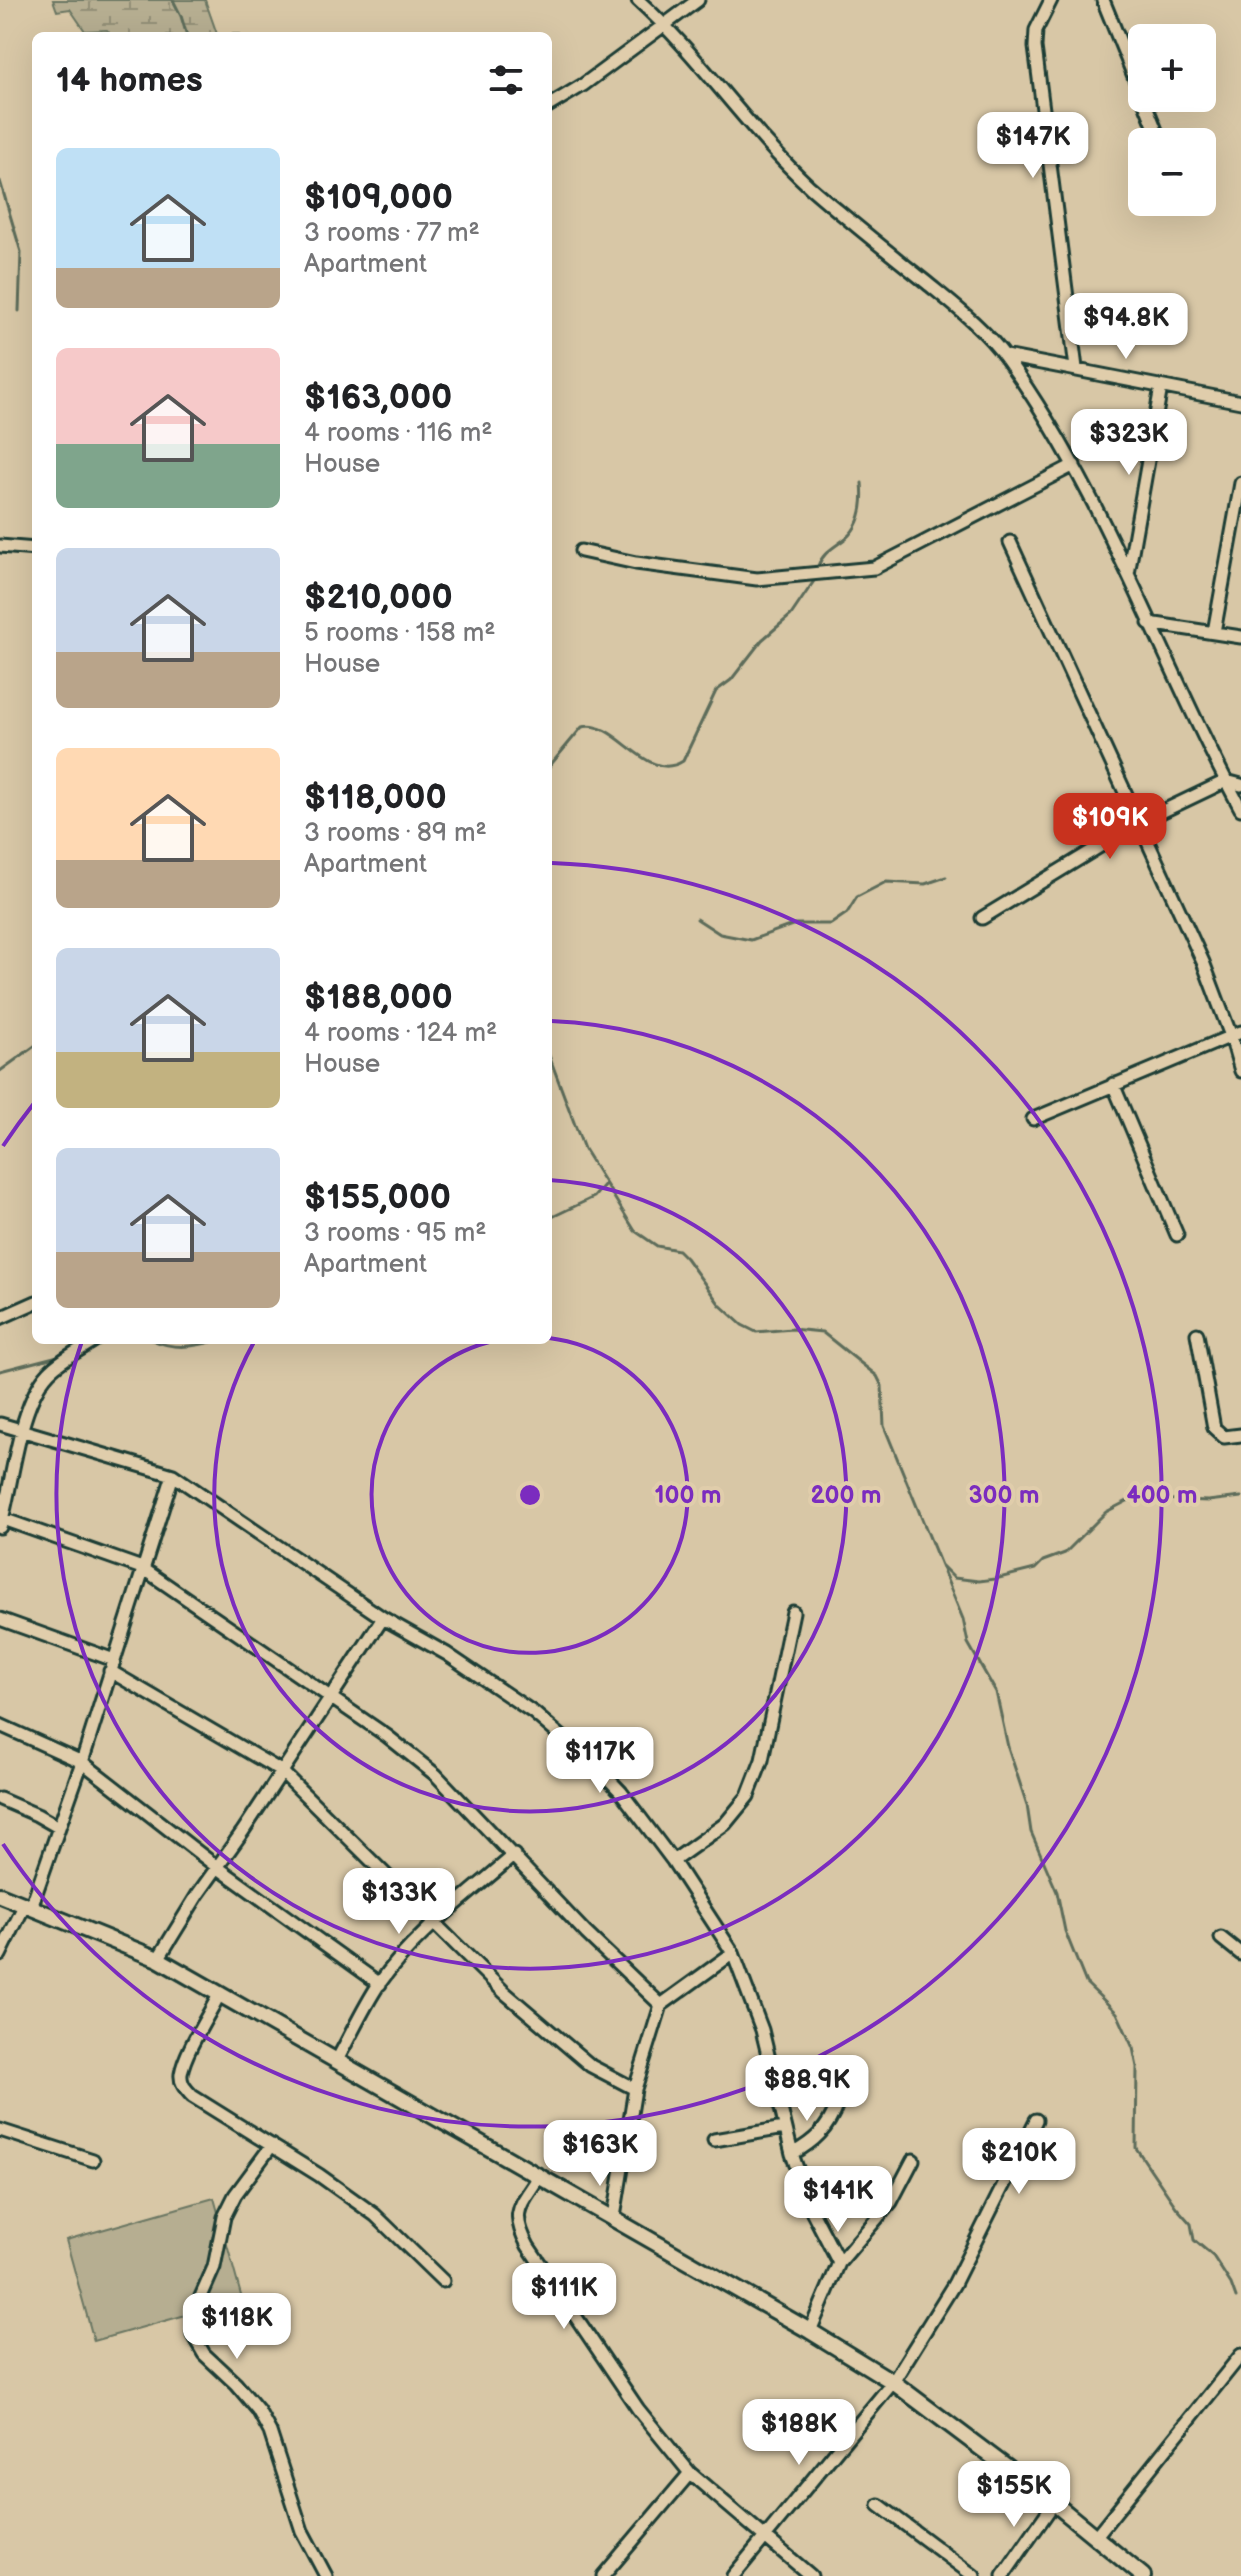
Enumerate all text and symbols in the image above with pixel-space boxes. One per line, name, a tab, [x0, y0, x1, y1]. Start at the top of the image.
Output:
map controls	[1128, 24, 1216, 216]
button: +	[1128, 24, 1216, 112]
icon: filters	[484, 58, 528, 102]
text: 14 homes	[56, 60, 203, 101]
pin: $147K	[977, 112, 1089, 180]
text: $147K	[995, 122, 1071, 153]
button: −	[1128, 128, 1216, 216]
text: $109,000	[304, 177, 453, 218]
icon: home	[120, 180, 216, 276]
text: 3 rooms · 77 m²	[304, 218, 480, 249]
text: Apartment	[304, 249, 427, 280]
pin: $94.8K	[1061, 293, 1191, 361]
text: $94.8K	[1083, 303, 1169, 334]
text: $163,000	[304, 377, 452, 418]
icon: home	[120, 380, 216, 476]
pin: $323K	[1073, 409, 1185, 477]
text: 4 rooms · 116 m²	[304, 418, 492, 449]
text: $323K	[1089, 419, 1169, 450]
text: House	[304, 449, 380, 480]
text: $210,000	[304, 577, 453, 618]
icon: home	[120, 580, 216, 676]
text: 5 rooms · 158 m²	[304, 618, 496, 649]
text: House	[304, 649, 380, 680]
text: $118,000	[304, 777, 447, 818]
icon: home	[120, 780, 216, 876]
pin: $109K	[1054, 793, 1166, 861]
text: $109K	[1071, 803, 1149, 834]
text: 3 rooms · 89 m²	[304, 818, 487, 849]
text: Apartment	[304, 849, 427, 880]
text: $188,000	[304, 977, 453, 1018]
icon: home	[120, 980, 216, 1076]
text: 4 rooms · 124 m²	[304, 1018, 497, 1049]
text: House	[304, 1049, 380, 1080]
text: $155,000	[304, 1177, 451, 1218]
icon: home	[120, 1180, 216, 1276]
text: 3 rooms · 95 m²	[304, 1218, 486, 1249]
text: Apartment	[304, 1249, 427, 1280]
centre of rings	[516, 1481, 544, 1509]
text: 100 m	[655, 1481, 721, 1510]
text: 200 m	[811, 1481, 881, 1510]
text: 300 m	[969, 1481, 1039, 1510]
text: 400 m	[1127, 1481, 1198, 1510]
pin: $117K	[544, 1727, 656, 1795]
text: $117K	[564, 1737, 636, 1768]
pin: $133K	[343, 1868, 455, 1936]
text: $133K	[361, 1878, 437, 1909]
pin: $88.9K	[742, 2055, 872, 2123]
text: $88.9K	[763, 2065, 851, 2096]
pin: $163K	[544, 2120, 656, 2188]
pin: $210K	[963, 2128, 1075, 2196]
text: $163K	[562, 2130, 638, 2161]
text: $210K	[981, 2138, 1058, 2169]
pin: $141K	[782, 2166, 894, 2234]
text: $141K	[802, 2176, 874, 2207]
pin: $111K	[508, 2263, 620, 2331]
text: $111K	[530, 2273, 598, 2304]
pin: $118K	[181, 2293, 293, 2361]
text: $118K	[201, 2303, 273, 2334]
pin: $188K	[743, 2399, 855, 2467]
text: $188K	[760, 2409, 838, 2440]
pin: $155K	[958, 2461, 1070, 2529]
text: $155K	[976, 2471, 1052, 2502]

